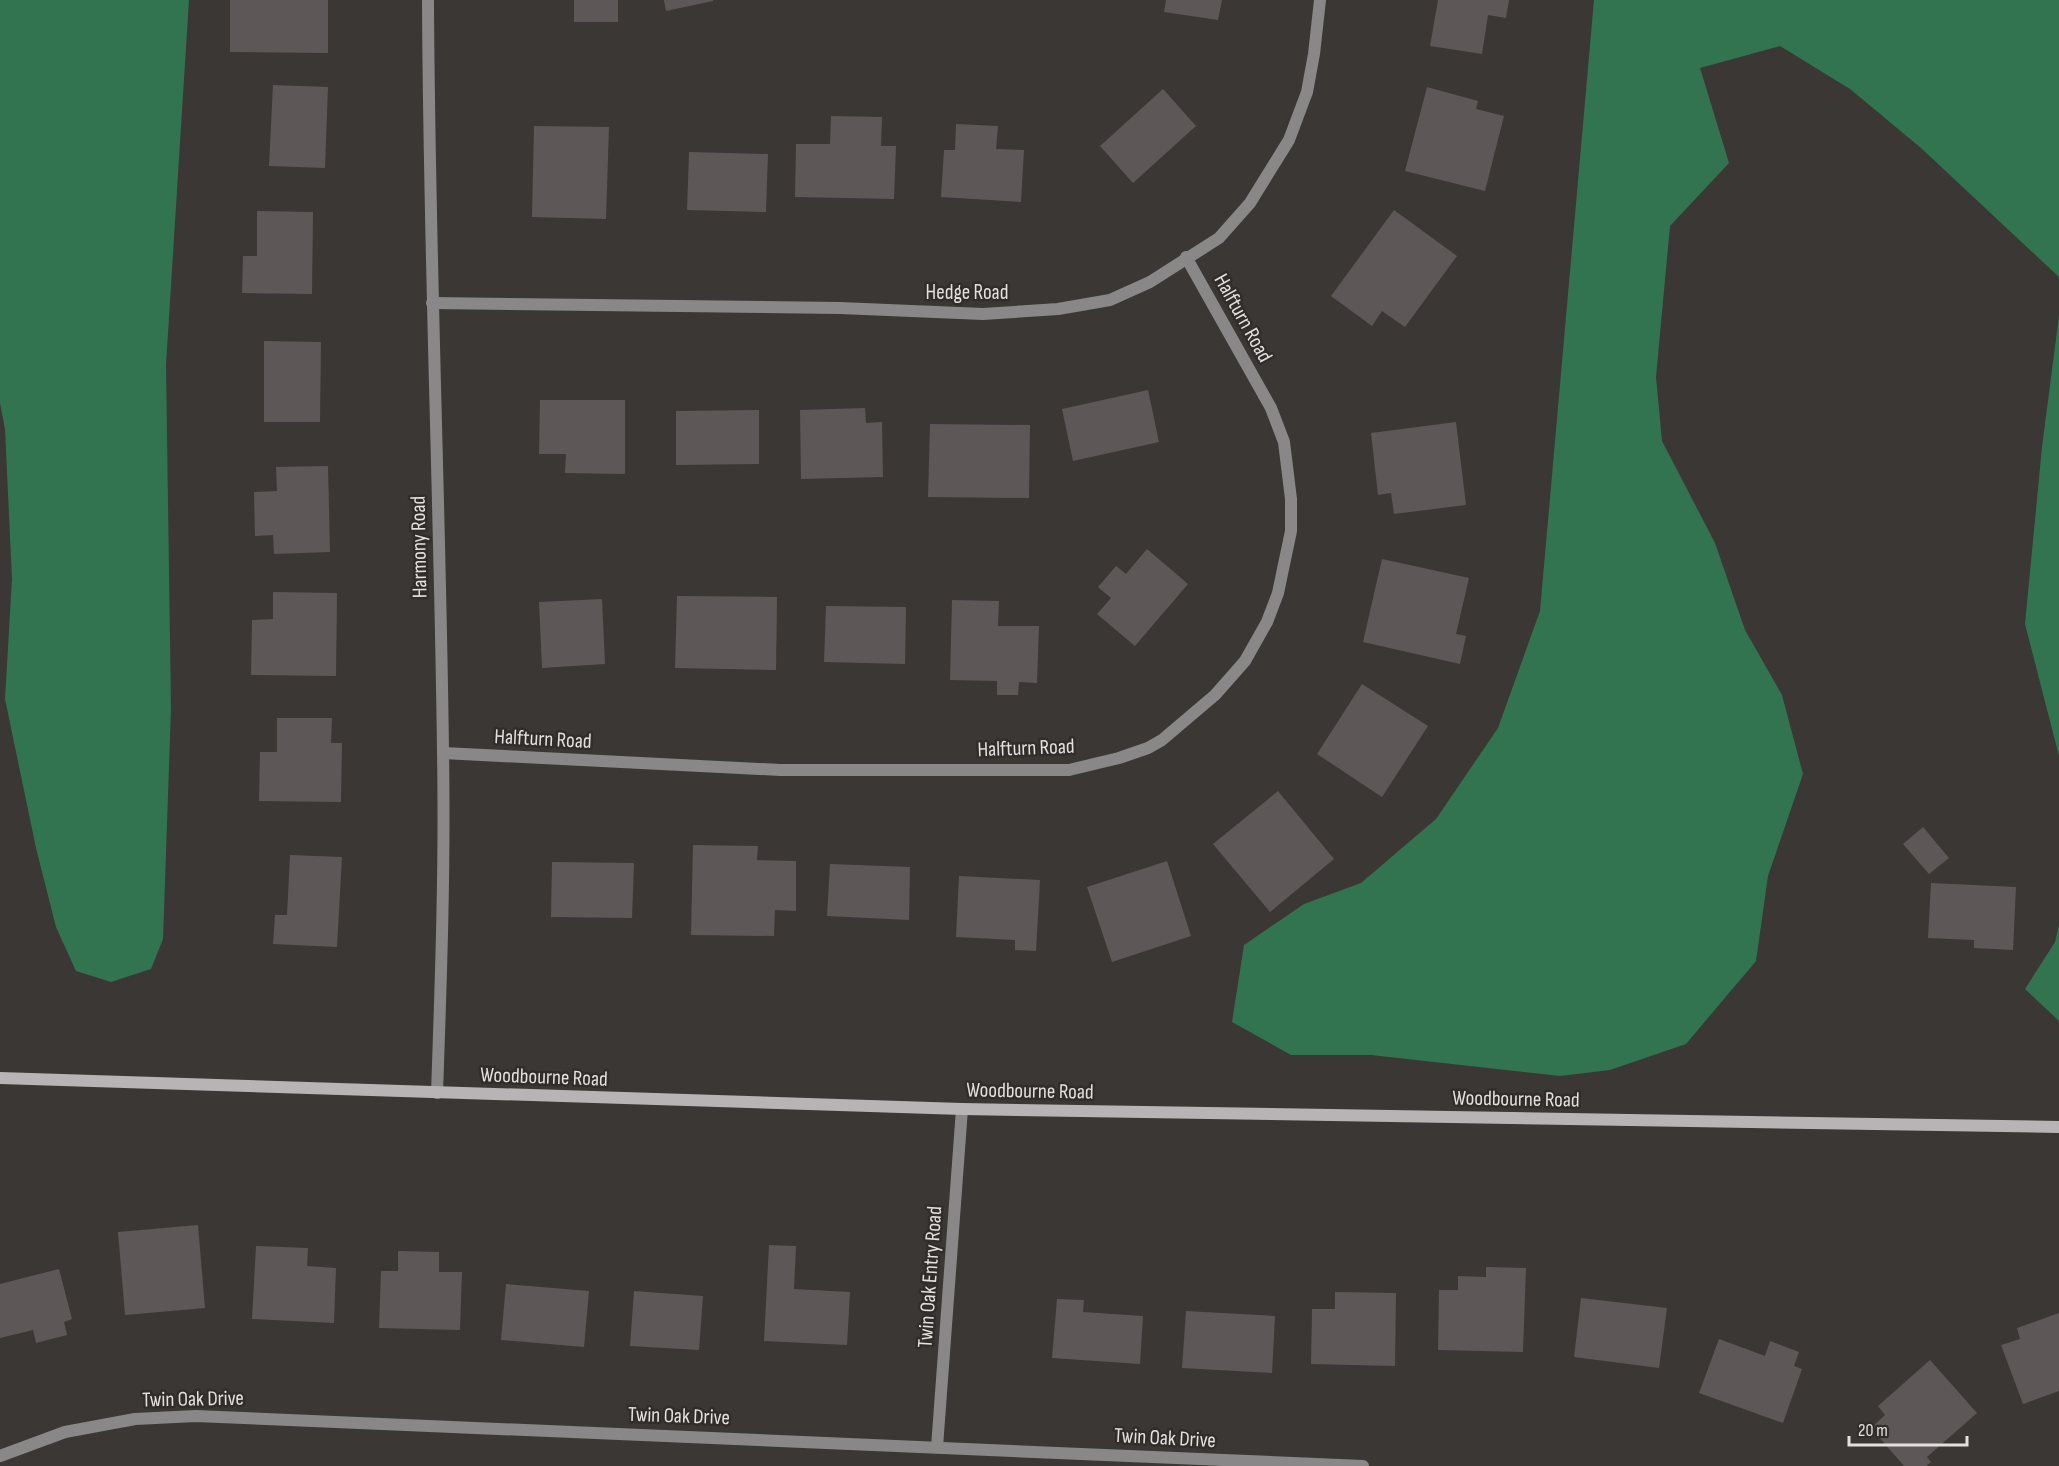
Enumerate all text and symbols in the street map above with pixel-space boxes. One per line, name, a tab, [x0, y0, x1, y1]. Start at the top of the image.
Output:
street label: Halfturn Road	[1208, 269, 1278, 367]
street label: Hedge Road	[926, 280, 1008, 305]
street label: Harmony Road	[406, 496, 432, 598]
street label: Halfturn Road	[494, 724, 592, 754]
street label: Halfturn Road	[977, 734, 1075, 762]
street label: Woodbourne Road	[480, 1062, 608, 1092]
street label: Woodbourne Road	[966, 1077, 1094, 1105]
street label: Woodbourne Road	[1452, 1085, 1580, 1113]
street label: Twin Oak Entry Road	[913, 1205, 947, 1349]
street label: Twin Oak Drive	[142, 1386, 244, 1412]
street label: Twin Oak Drive	[628, 1402, 730, 1430]
scale bar	[1849, 1409, 1968, 1447]
text: 20 m	[1858, 1420, 1888, 1441]
street label: Twin Oak Drive	[1113, 1423, 1217, 1453]

